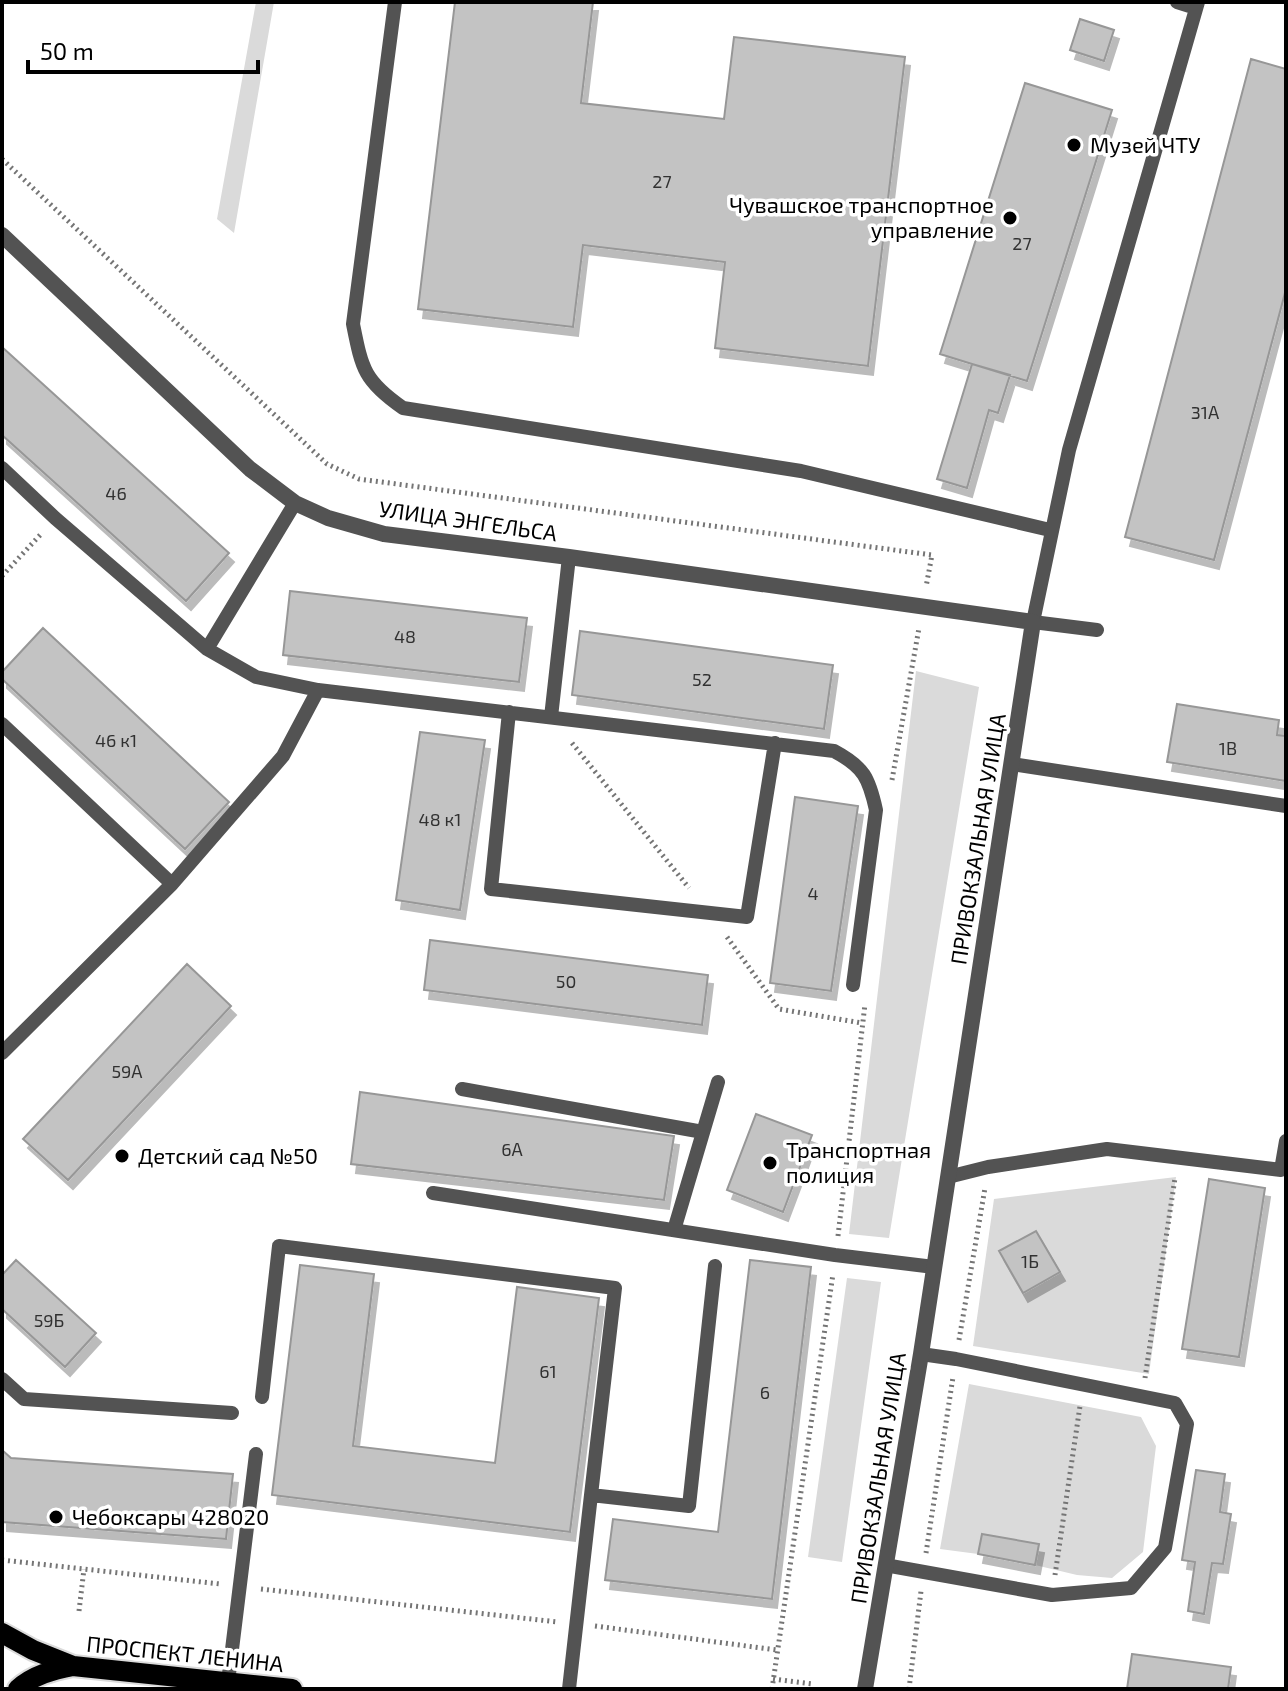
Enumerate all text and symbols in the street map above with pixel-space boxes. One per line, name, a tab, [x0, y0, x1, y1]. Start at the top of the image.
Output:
scale bar	[28, 24, 258, 74]
text: 50 m	[40, 36, 94, 65]
place label: Музей ЧТУ	[1090, 131, 1201, 158]
marker: Музей ЧТУ	[1065, 136, 1083, 154]
house number: 27	[652, 170, 672, 192]
place label: Чувашское транспортное управление	[729, 191, 994, 243]
marker: Чувашское транспортное управление	[1001, 209, 1019, 227]
house number: 27	[1012, 232, 1032, 254]
house number: 31А	[1191, 401, 1220, 423]
house number: 46	[105, 482, 127, 504]
street label: УЛИЦА ЭНГЕЛЬСА	[377, 495, 559, 545]
house number: 48	[394, 625, 416, 647]
house number: 52	[692, 668, 712, 690]
street label: ПРИВОКЗАЛЬНАЯ УЛИЦА	[944, 711, 1010, 966]
house number: 46 к1	[95, 729, 137, 751]
house number: 1В	[1219, 737, 1237, 759]
house number: 48 к1	[419, 808, 461, 830]
house number: 4	[807, 882, 819, 904]
house number: 50	[556, 970, 576, 992]
house number: 59А	[111, 1060, 143, 1082]
place label: Транспортная полиция	[786, 1136, 931, 1187]
house number: 6А	[501, 1138, 524, 1160]
place label: Детский сад №50	[138, 1142, 318, 1168]
marker: Детский сад №50	[113, 1147, 131, 1165]
marker: Транспортная полиция	[761, 1154, 779, 1172]
house number: 1Б	[1021, 1250, 1039, 1272]
house number: 59Б	[34, 1309, 64, 1331]
street label: ПРИВОКЗАЛЬНАЯ УЛИЦА	[844, 1350, 910, 1605]
house number: 61	[539, 1360, 557, 1382]
house number: 6	[760, 1381, 770, 1403]
place label: Чебоксары 428020	[72, 1503, 269, 1529]
marker: Чебоксары 428020	[47, 1508, 65, 1526]
street label: ПРОСПЕКТ ЛЕНИНА	[85, 1630, 285, 1676]

